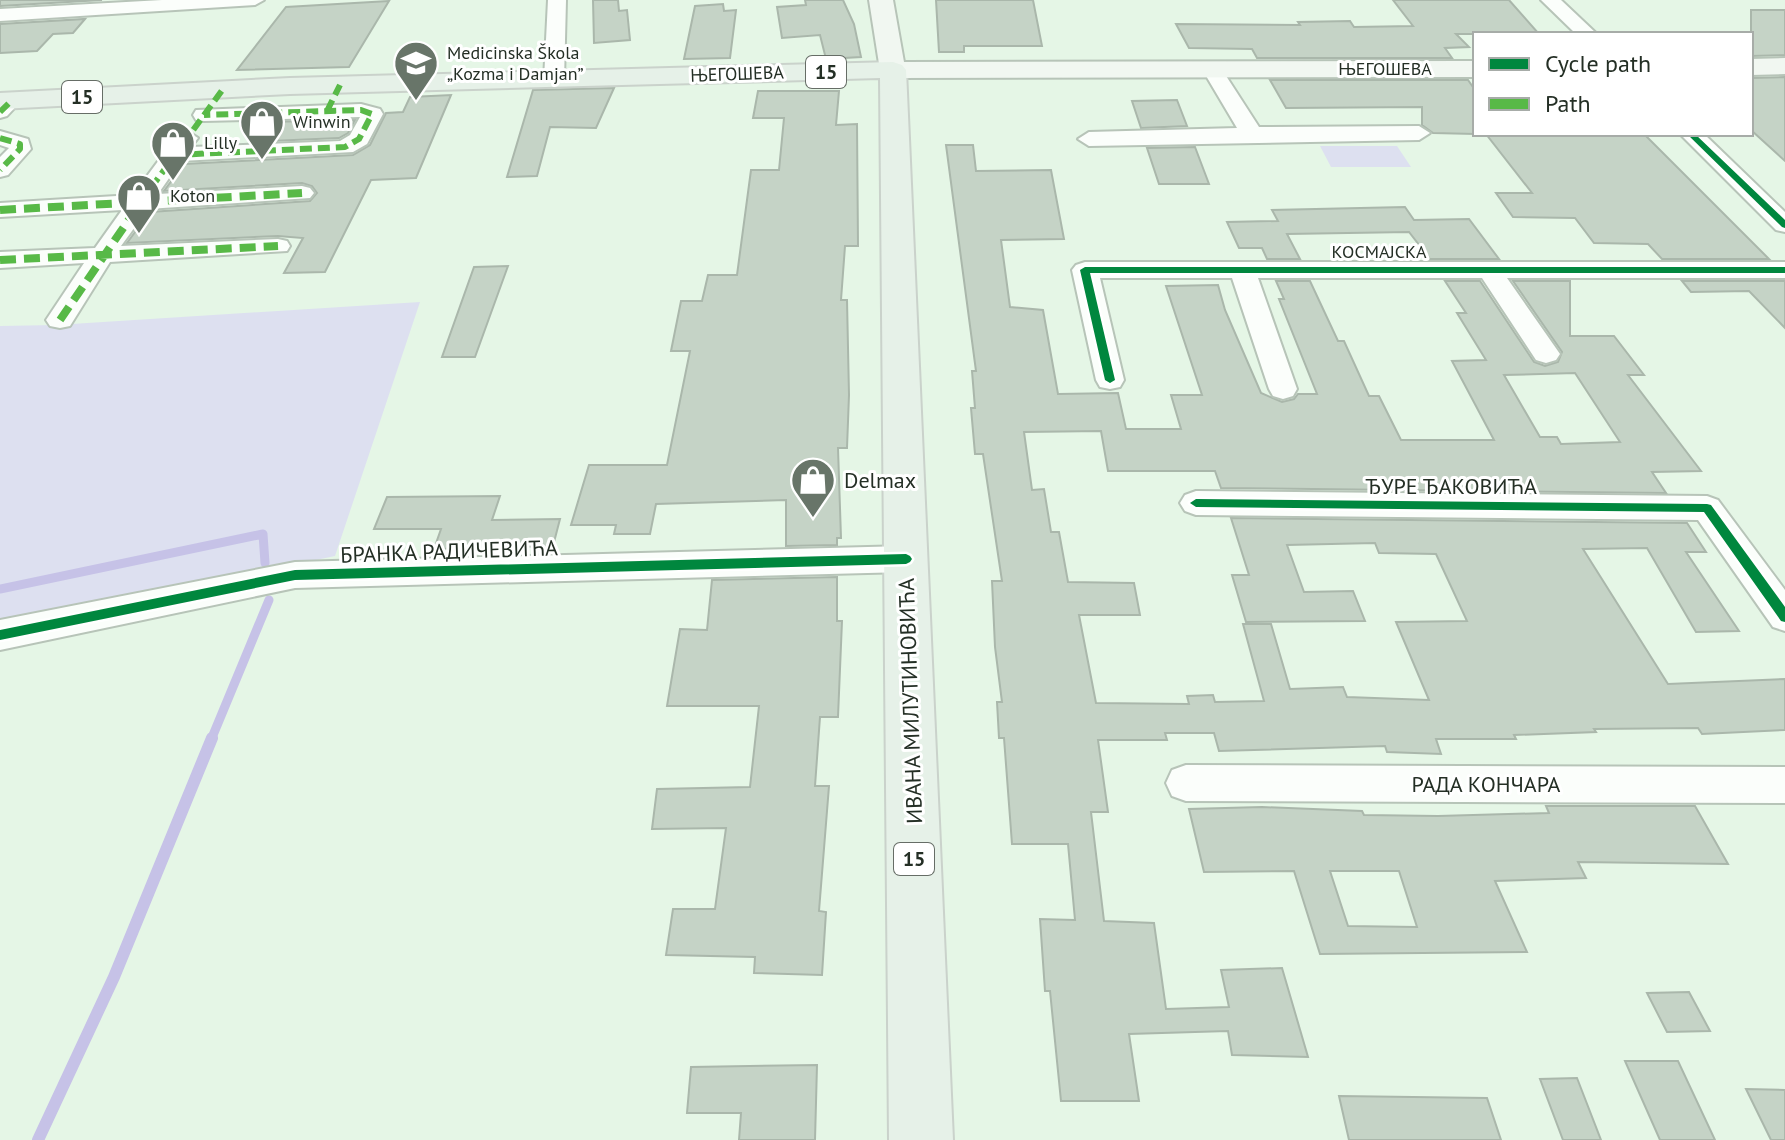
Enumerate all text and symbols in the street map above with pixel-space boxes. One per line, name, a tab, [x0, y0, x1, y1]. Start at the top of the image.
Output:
legend	[1473, 32, 1753, 136]
school or university icon: Medicinska Škola „Kozma i Damjan”	[392, 39, 440, 102]
place label: Medicinska Škola „Kozma i Damjan”	[447, 41, 584, 85]
text: Cycle path	[1545, 48, 1651, 79]
road number: 15	[806, 56, 846, 88]
street label: ЊЕГОШЕВА	[1338, 57, 1432, 80]
street label: ЊЕГОШЕВА	[690, 60, 785, 87]
road number: 15	[62, 81, 102, 113]
text: Path	[1545, 88, 1591, 119]
shop icon: Winwin	[238, 98, 286, 161]
place label: Winwin	[293, 110, 350, 133]
shop icon: Lilly	[149, 119, 197, 182]
place label: Lilly	[204, 131, 238, 154]
shop icon: Koton	[115, 172, 163, 235]
place label: Koton	[170, 184, 215, 207]
street label: КОСМАЈСКА	[1331, 240, 1427, 263]
shop icon: Delmax	[789, 456, 837, 519]
place label: Delmax	[844, 466, 916, 494]
street label: ЂУРЕ ЂАКОВИЋА	[1365, 472, 1537, 500]
street label: БРАНКА РАДИЧЕВИЋА	[340, 533, 558, 569]
street label: ИВАНА МИЛУТИНОВИЋА	[892, 578, 928, 824]
street label: РАДА КОНЧАРА	[1412, 770, 1561, 798]
road number: 15	[894, 843, 934, 875]

